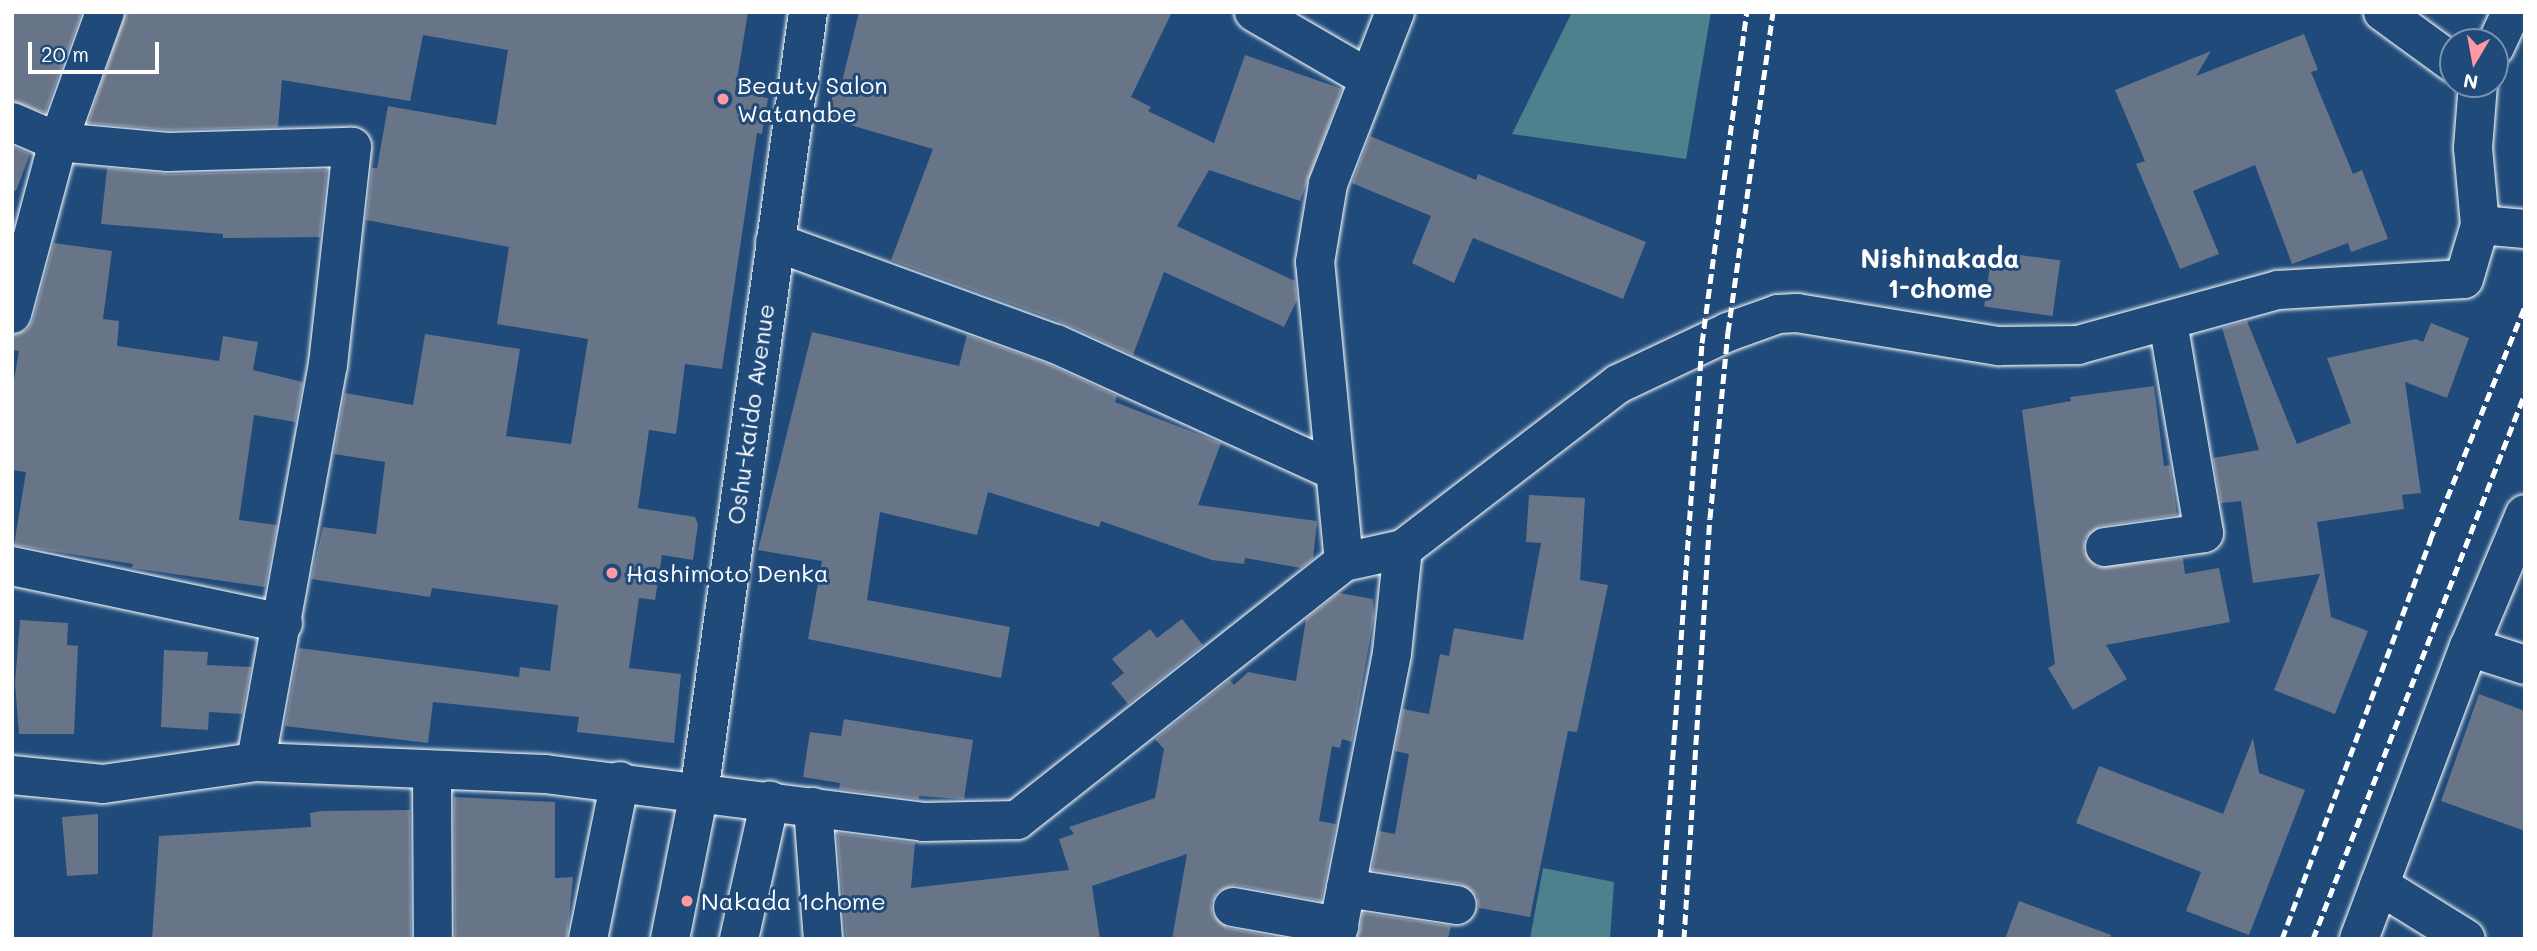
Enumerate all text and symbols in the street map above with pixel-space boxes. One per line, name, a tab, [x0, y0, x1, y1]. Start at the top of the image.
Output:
scale bar	[32, 28, 163, 72]
north arrow	[2439, 28, 2509, 98]
text: 20 m	[41, 40, 89, 67]
text: N	[2461, 69, 2480, 96]
place label: Beauty Salon Watanabe	[737, 71, 888, 127]
marker: Beauty Salon Watanabe	[715, 91, 731, 107]
district label: Nishinakada 1-chome	[1861, 243, 2019, 304]
street label: Oshu-kaido Avenue	[720, 302, 780, 526]
place label: Hashimoto Denka	[626, 559, 829, 587]
marker: Hashimoto Denka	[604, 565, 620, 581]
place label: Nakada 1chome	[701, 887, 886, 915]
marker: Nakada 1chome	[679, 893, 695, 909]

